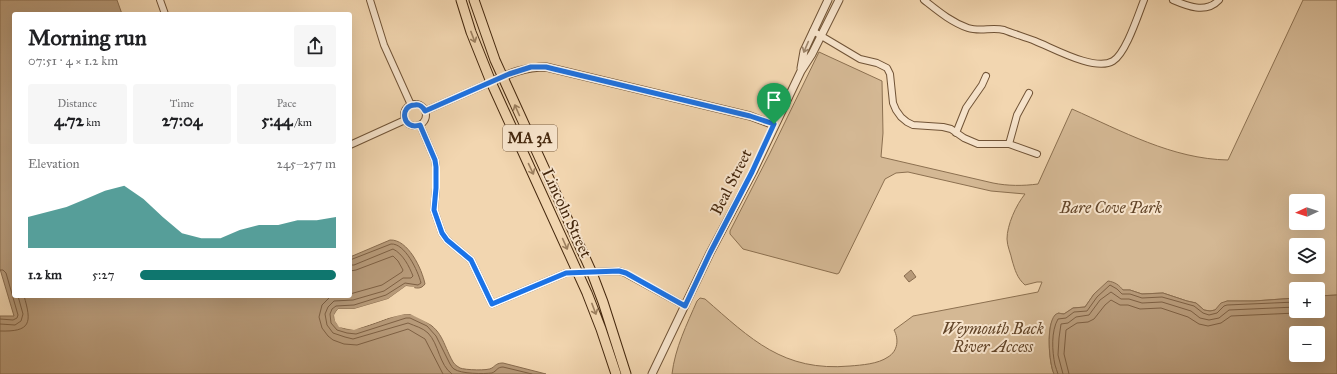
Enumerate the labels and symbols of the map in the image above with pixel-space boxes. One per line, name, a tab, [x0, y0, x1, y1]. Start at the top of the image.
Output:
one-way arrow	[469, 31, 477, 43]
one-way arrow	[802, 41, 809, 53]
pin	[757, 83, 791, 124]
one-way arrow	[513, 104, 520, 116]
road number: MA 3A	[503, 125, 557, 151]
street label: Beal Street	[706, 146, 756, 218]
one-way arrow	[527, 163, 535, 175]
street label: Lincoln Street	[538, 166, 596, 261]
north arrow	[1289, 194, 1325, 230]
park label: Bare Cove Park	[1059, 198, 1162, 217]
one-way arrow	[562, 237, 569, 249]
one-way arrow	[590, 302, 598, 314]
park label: Weymouth Back River Access	[942, 319, 1044, 356]

